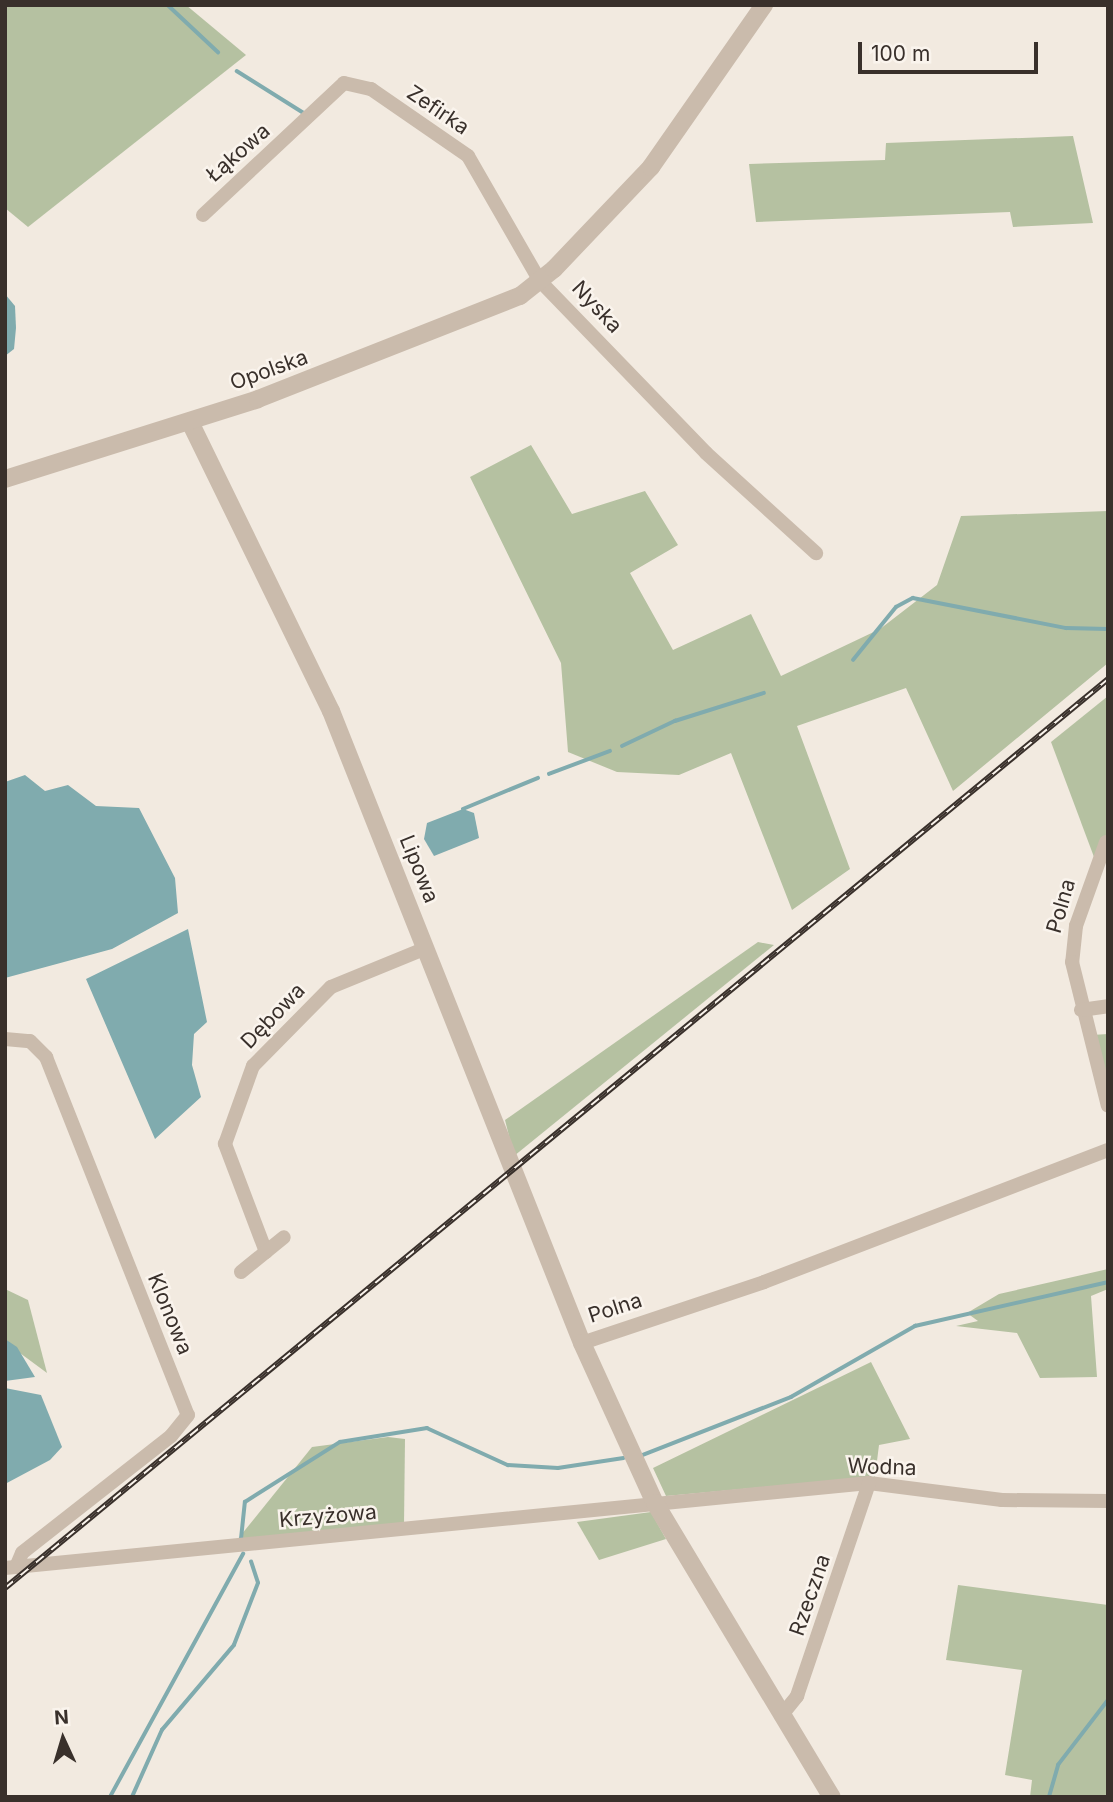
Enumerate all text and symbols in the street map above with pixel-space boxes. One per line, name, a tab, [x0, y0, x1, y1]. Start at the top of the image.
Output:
scale bar	[861, 28, 1041, 72]
text: 100 m	[871, 41, 930, 66]
street label: Zefirka	[402, 80, 474, 140]
street label: Łąkowa	[201, 118, 275, 188]
street label: Nyska	[567, 276, 627, 338]
street label: Opolska	[227, 344, 311, 396]
street label: Lipowa	[394, 831, 444, 907]
street label: Polna	[1041, 876, 1081, 936]
street label: Dębowa	[236, 978, 310, 1054]
street label: Klonowa	[142, 1270, 198, 1358]
street label: Polna	[585, 1287, 645, 1329]
street label: Wodna	[847, 1453, 917, 1481]
street label: Krzyżowa	[278, 1499, 378, 1533]
street label: Rzeczna	[784, 1551, 836, 1639]
north arrow	[28, 1704, 98, 1774]
text: N	[53, 1706, 70, 1730]

